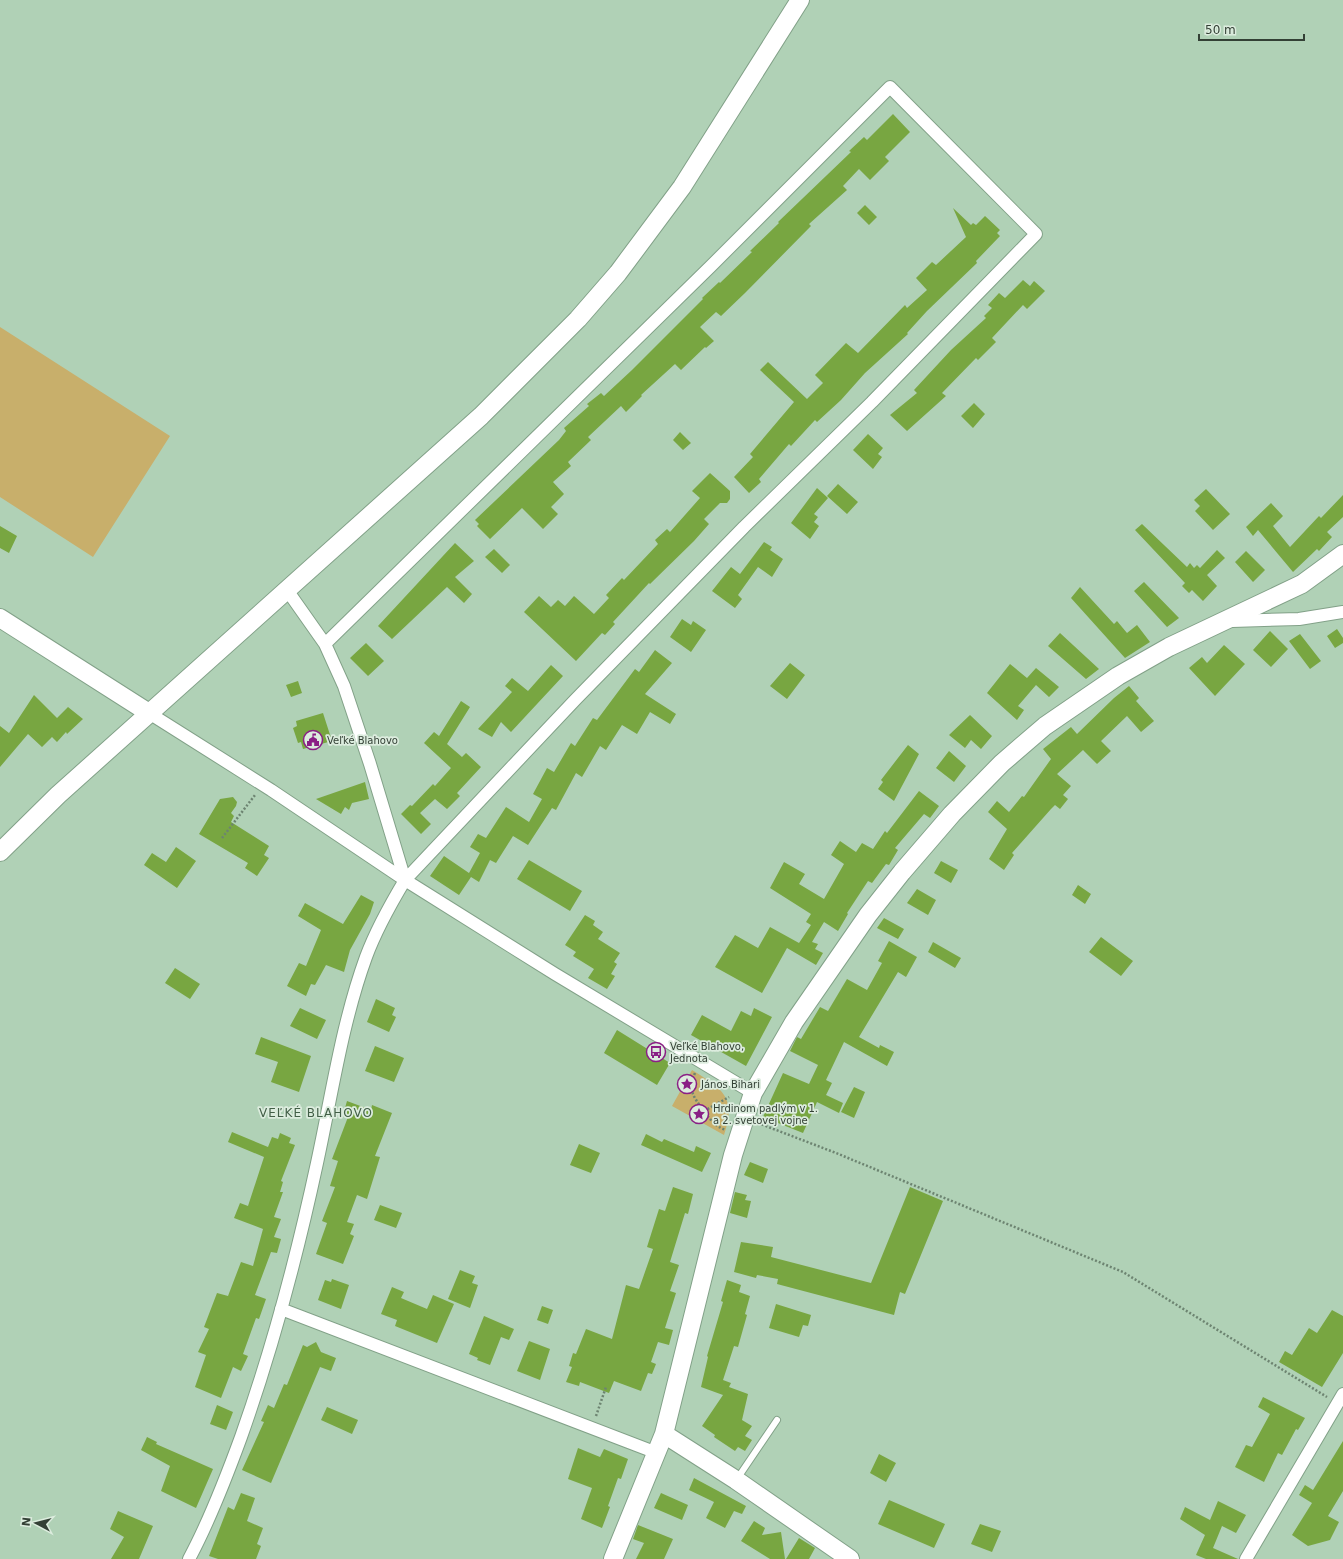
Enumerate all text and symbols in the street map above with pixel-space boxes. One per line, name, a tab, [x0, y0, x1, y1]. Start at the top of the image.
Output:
scale bar	[1199, 16, 1304, 42]
text: 50 m	[1205, 23, 1236, 37]
public building icon: Veľké Blahovo	[302, 729, 324, 751]
place label: Veľké Blahovo	[327, 735, 398, 746]
bus stop icon: Veľké Blahovo, Jednota	[645, 1041, 667, 1063]
place label: Veľké Blahovo, Jednota	[669, 1041, 744, 1064]
place icon: János Bihari	[676, 1073, 698, 1095]
place label: János Bihari	[700, 1079, 760, 1090]
place icon: Hrdinom padlým v 1. a 2. svetovej vojne	[688, 1103, 710, 1125]
place label: Hrdinom padlým v 1. a 2. svetovej vojne	[713, 1103, 818, 1126]
district label: VEĽKÉ BLAHOVO	[259, 1105, 373, 1120]
north arrow	[16, 1503, 56, 1543]
text: N	[20, 1516, 34, 1527]

